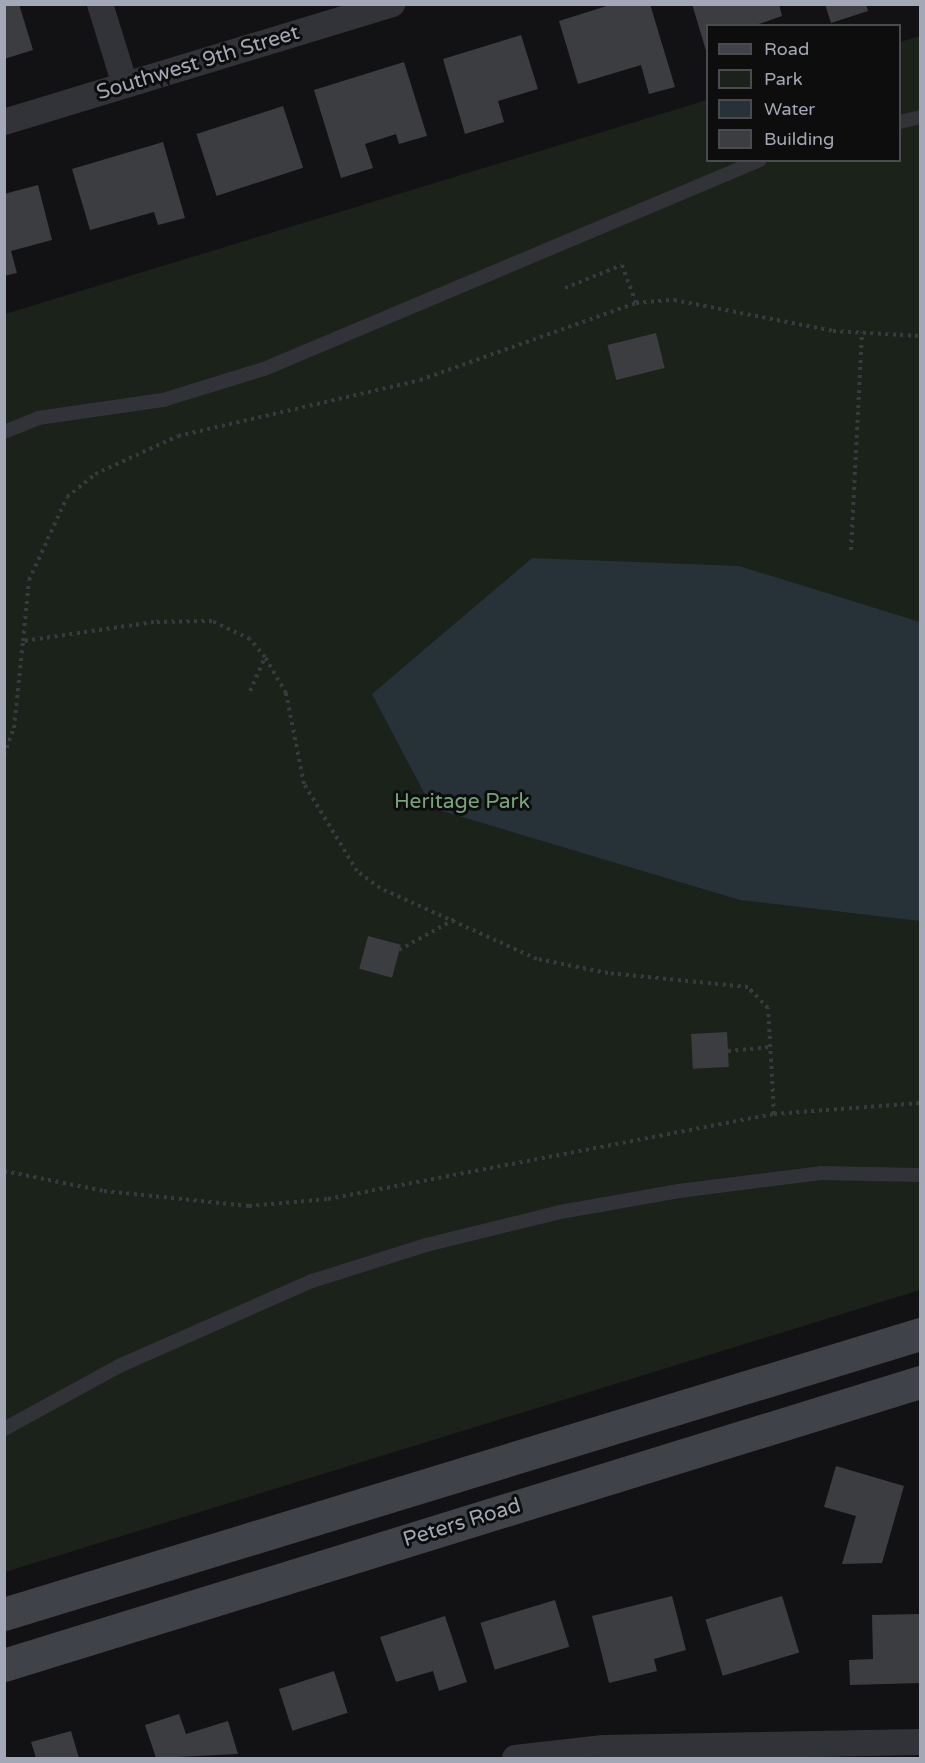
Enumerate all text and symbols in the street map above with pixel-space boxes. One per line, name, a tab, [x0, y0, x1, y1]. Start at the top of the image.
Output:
street label: Southwest 9th Street	[94, 20, 302, 106]
legend	[706, 24, 901, 162]
text: Road	[764, 38, 809, 60]
text: Park	[764, 68, 802, 90]
text: Water	[764, 98, 815, 120]
text: Building	[764, 128, 834, 150]
park label: Heritage Park	[394, 789, 530, 815]
street label: Peters Road	[400, 1493, 524, 1553]

